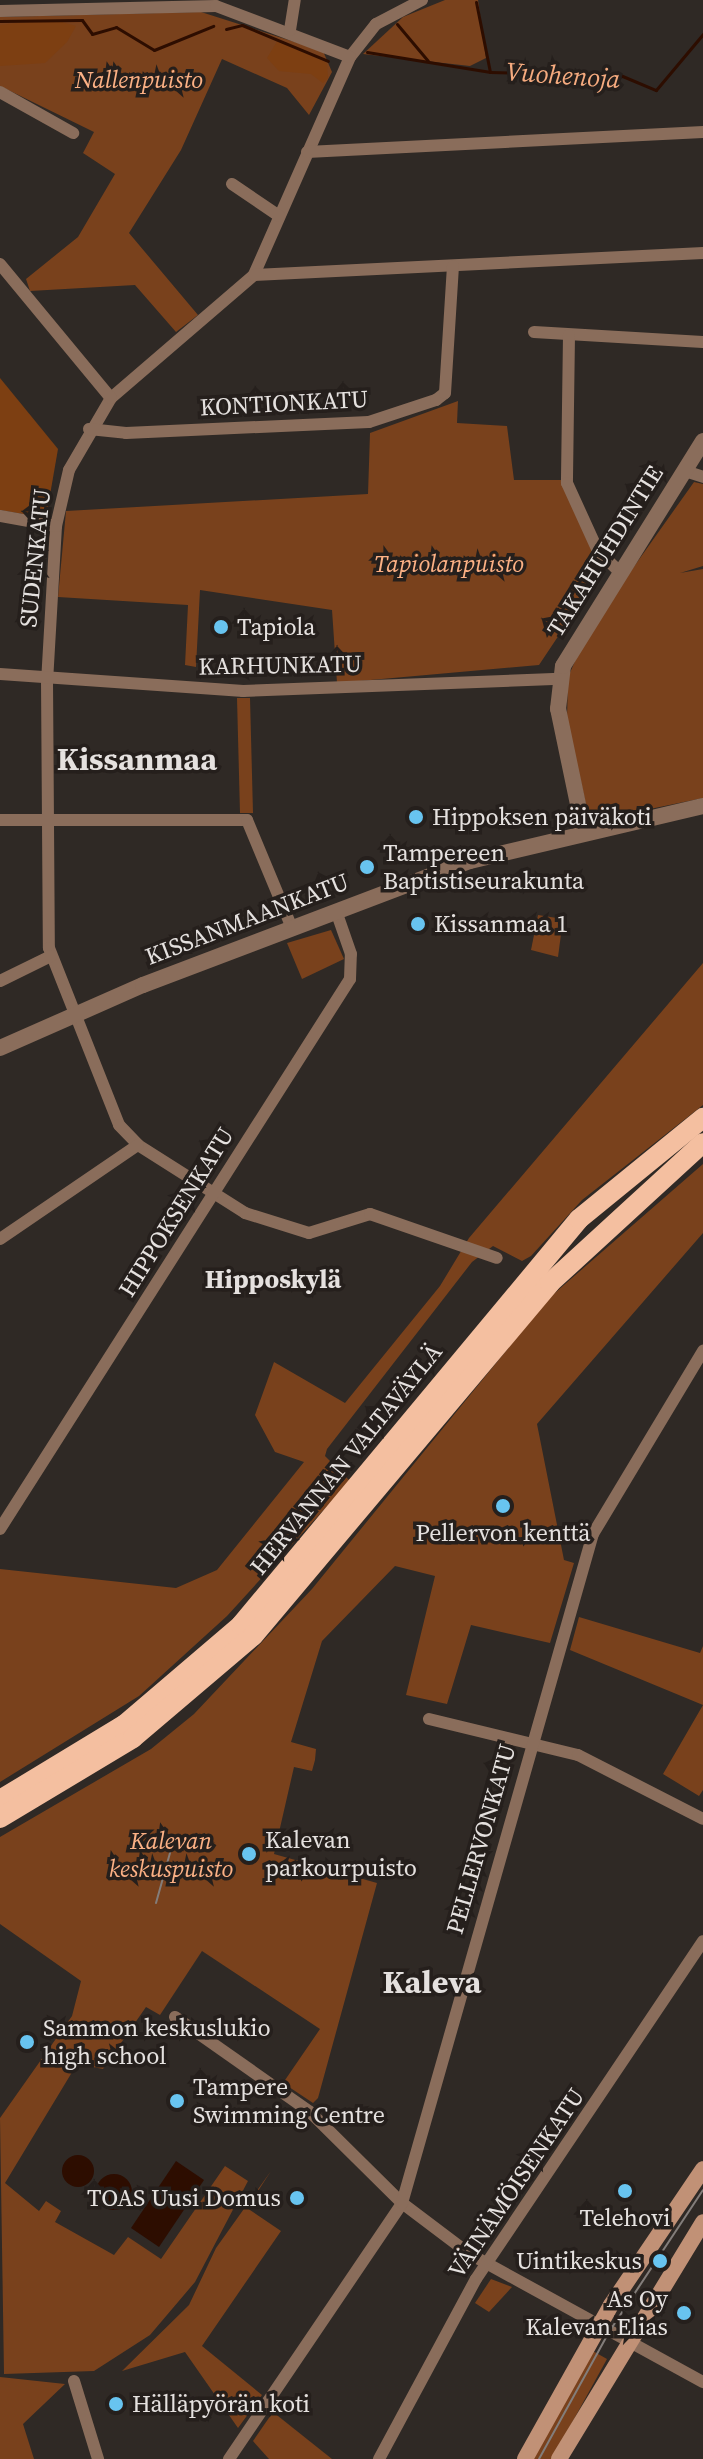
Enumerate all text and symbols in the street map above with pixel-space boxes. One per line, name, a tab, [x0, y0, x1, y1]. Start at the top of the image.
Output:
water label: Vuohenoja	[505, 56, 621, 96]
park label: Nallenpuisto	[75, 66, 203, 94]
street label: KONTIONKATU	[199, 384, 369, 422]
street label: TAKAHUHDINTIE	[541, 460, 669, 642]
street label: SUDENKATU	[13, 487, 57, 629]
park label: Tapiolanpuisto	[374, 550, 524, 578]
place label: Tapiola	[237, 613, 315, 641]
marker: Tapiola	[212, 618, 230, 636]
street label: KARHUNKATU	[198, 649, 362, 681]
district label: Kissanmaa	[57, 740, 217, 778]
place label: Hippoksen päiväkoti	[432, 803, 652, 831]
marker: Hippoksen päiväkoti	[407, 808, 425, 826]
place label: Tampereen Baptistiseurakunta	[383, 839, 584, 895]
marker: Tampereen Baptistiseurakunta	[358, 858, 376, 876]
street label: KISSANMAANKATU	[141, 867, 353, 971]
place label: Kissanmaa 1	[434, 910, 568, 938]
marker: Kissanmaa 1	[409, 915, 427, 933]
street label: HIPPOKSENKATU	[112, 1122, 240, 1302]
district label: Hipposkylä	[205, 1264, 341, 1296]
street label: HERVANNAN VALTAVÄYLÄ	[244, 1337, 448, 1581]
marker: Pellervon kenttä	[494, 1497, 512, 1515]
place label: Pellervon kenttä	[416, 1519, 590, 1547]
street label: PELLERVONKATU	[440, 1741, 522, 1937]
place label: Kalevan parkourpuisto	[265, 1826, 417, 1882]
park label: Kalevan keskuspuisto	[109, 1827, 233, 1883]
marker: Kalevan parkourpuisto	[240, 1845, 258, 1863]
district label: Kaleva	[383, 1963, 481, 2001]
place label: Sammon keskuslukio high school	[43, 2014, 271, 2070]
marker: Sammon keskuslukio high school	[18, 2033, 36, 2051]
place label: Tampere Swimming Centre	[193, 2073, 385, 2129]
street label: VÄINÄMÖISENKATU	[442, 2083, 590, 2283]
marker: Tampere Swimming Centre	[168, 2092, 186, 2110]
marker: Telehovi	[616, 2182, 634, 2200]
place label: TOAS Uusi Domus	[87, 2184, 281, 2212]
marker: TOAS Uusi Domus	[288, 2189, 306, 2207]
place label: Telehovi	[580, 2204, 670, 2232]
place label: Uintikeskus	[516, 2247, 642, 2275]
marker: Uintikeskus	[649, 2250, 671, 2272]
place label: As Oy Kalevan Elias	[525, 2285, 668, 2341]
marker: As Oy Kalevan Elias	[675, 2304, 693, 2322]
place label: Hälläpyörän koti	[132, 2390, 310, 2418]
marker: Hälläpyörän koti	[107, 2395, 125, 2413]

